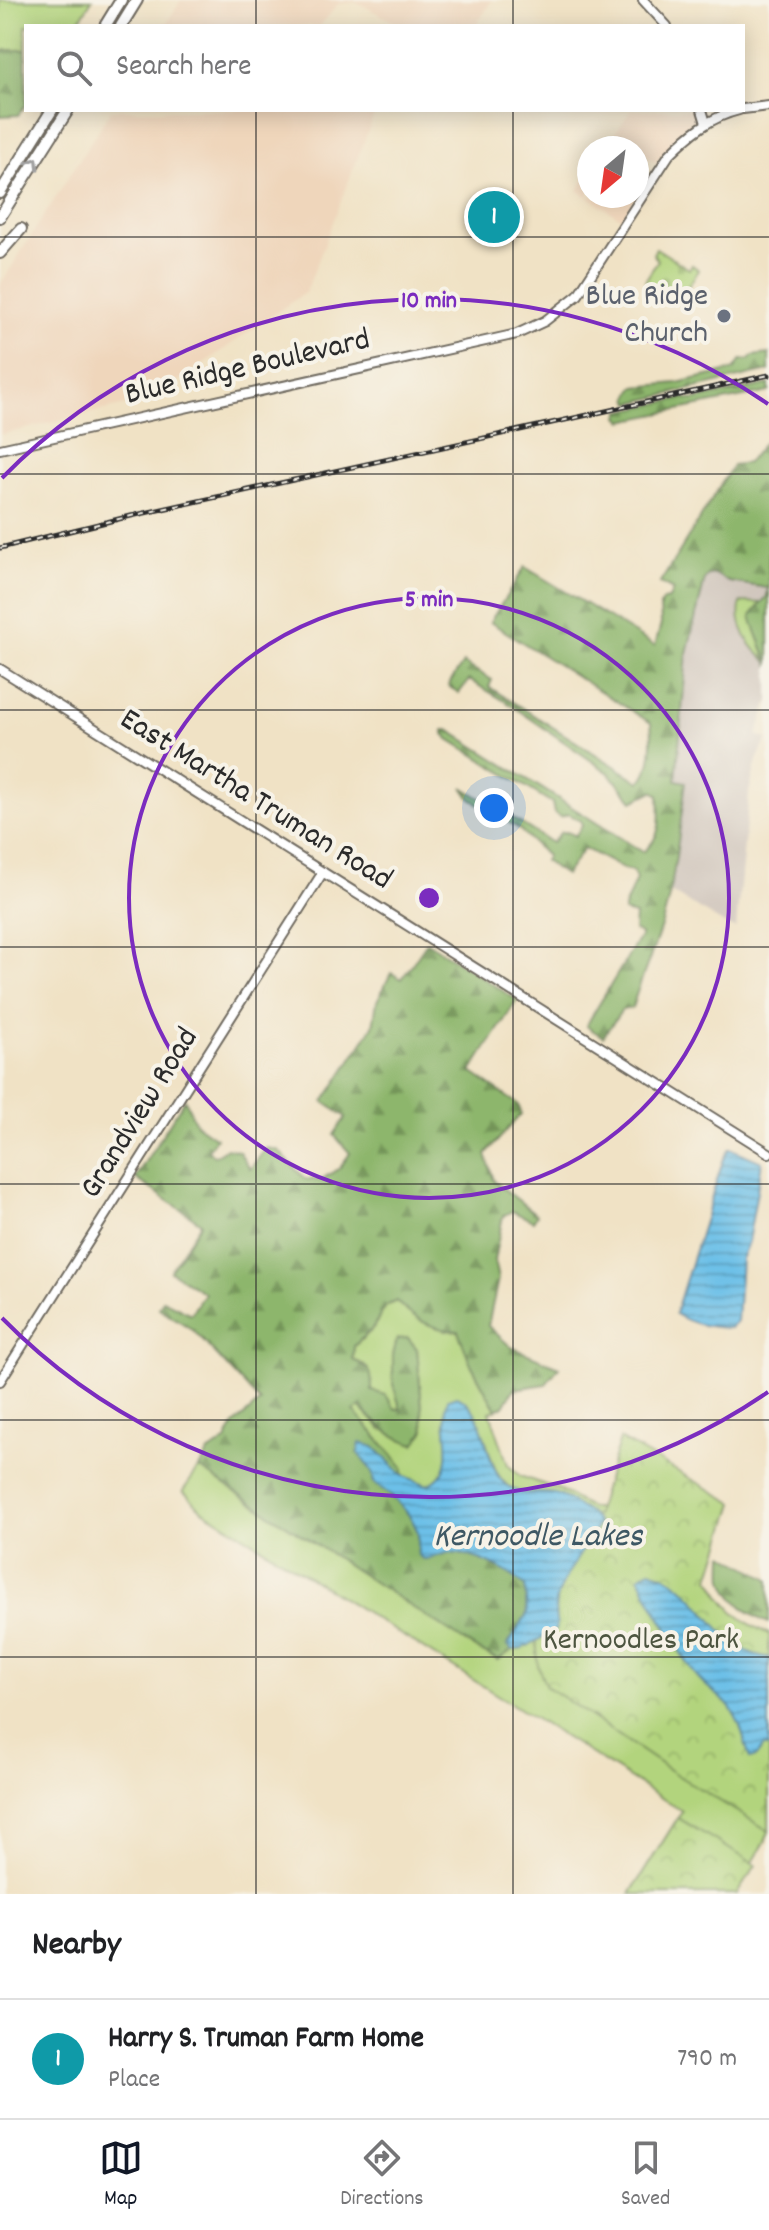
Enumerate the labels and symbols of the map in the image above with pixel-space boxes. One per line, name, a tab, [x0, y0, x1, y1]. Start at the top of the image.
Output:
north arrow	[577, 136, 649, 208]
one-way arrow	[24, 158, 39, 172]
pin: 1	[468, 187, 520, 247]
place label: Blue Ridge Church	[585, 275, 708, 358]
text: 10 min	[401, 285, 457, 319]
marker: Blue Ridge Church	[715, 307, 733, 325]
street label: Blue Ridge Boulevard	[121, 318, 375, 420]
text: 5 min	[405, 584, 453, 618]
street label: East Martha Truman Road	[110, 698, 400, 904]
your location	[474, 788, 514, 828]
centre of rings	[415, 884, 443, 912]
street label: Grandview Road	[70, 1020, 212, 1208]
water label: Kernoodle Lakes	[433, 1514, 644, 1563]
park label: Kernoodles Park	[543, 1619, 739, 1665]

